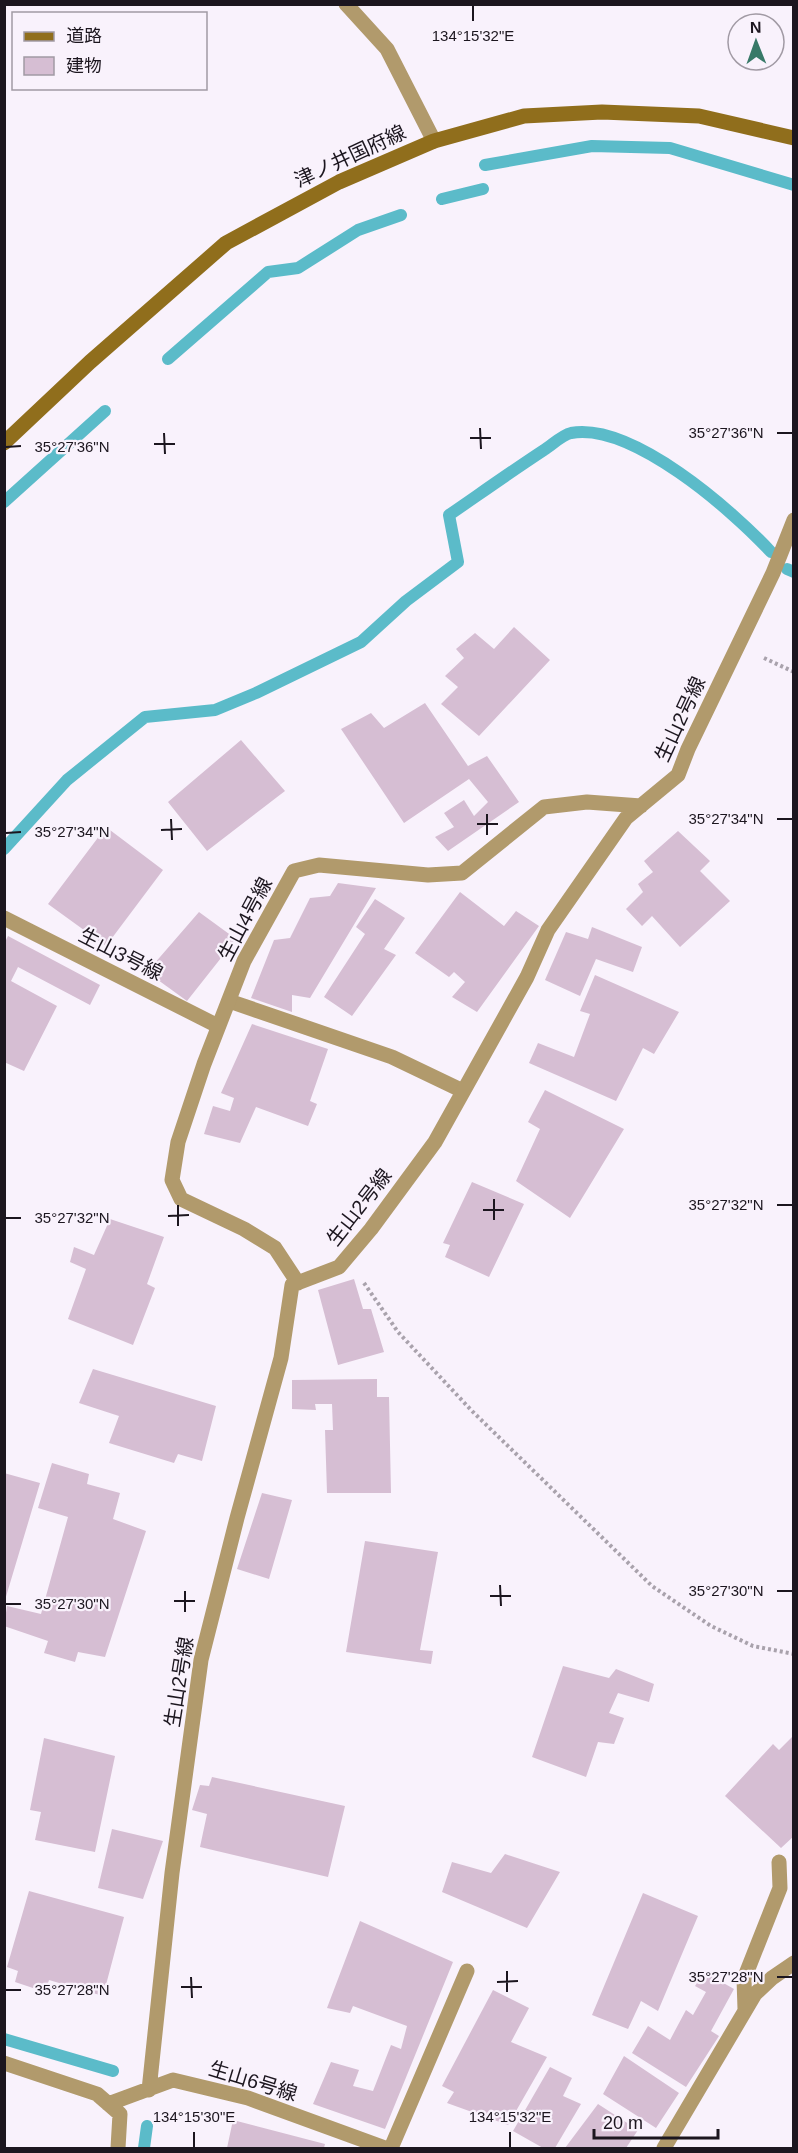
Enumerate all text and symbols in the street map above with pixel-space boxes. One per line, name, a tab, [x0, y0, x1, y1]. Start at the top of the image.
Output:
legend	[12, 12, 207, 90]
north arrow	[726, 12, 786, 72]
text: N	[750, 19, 762, 36]
text: 道路	[66, 26, 102, 46]
text: 134°15'32"E	[432, 27, 514, 44]
text: 建物	[66, 56, 102, 76]
street label: 津ノ井国府線	[291, 121, 409, 191]
text: 35°27'36"N	[688, 424, 764, 441]
text: 35°27'36"N	[34, 438, 110, 455]
street label: 生山2号線	[651, 673, 709, 765]
text: 35°27'34"N	[688, 810, 764, 827]
text: 35°27'34"N	[34, 823, 110, 840]
street label: 生山4号線	[214, 874, 276, 964]
street label: 生山3号線	[75, 924, 167, 984]
street label: 生山2号線	[322, 1164, 396, 1250]
text: 35°27'32"N	[688, 1196, 764, 1213]
text: 35°27'32"N	[34, 1209, 110, 1226]
text: 35°27'30"N	[688, 1582, 764, 1599]
text: 35°27'30"N	[34, 1595, 110, 1612]
street label: 生山2号線	[161, 1635, 197, 1729]
text: 35°27'28"N	[688, 1968, 764, 1985]
text: 35°27'28"N	[34, 1981, 110, 1998]
street label: 生山6号線	[206, 2057, 300, 2105]
scale bar	[594, 2102, 718, 2140]
text: 134°15'30"E	[153, 2108, 235, 2125]
text: 134°15'32"E	[469, 2108, 551, 2125]
text: 20 m	[603, 2113, 643, 2133]

